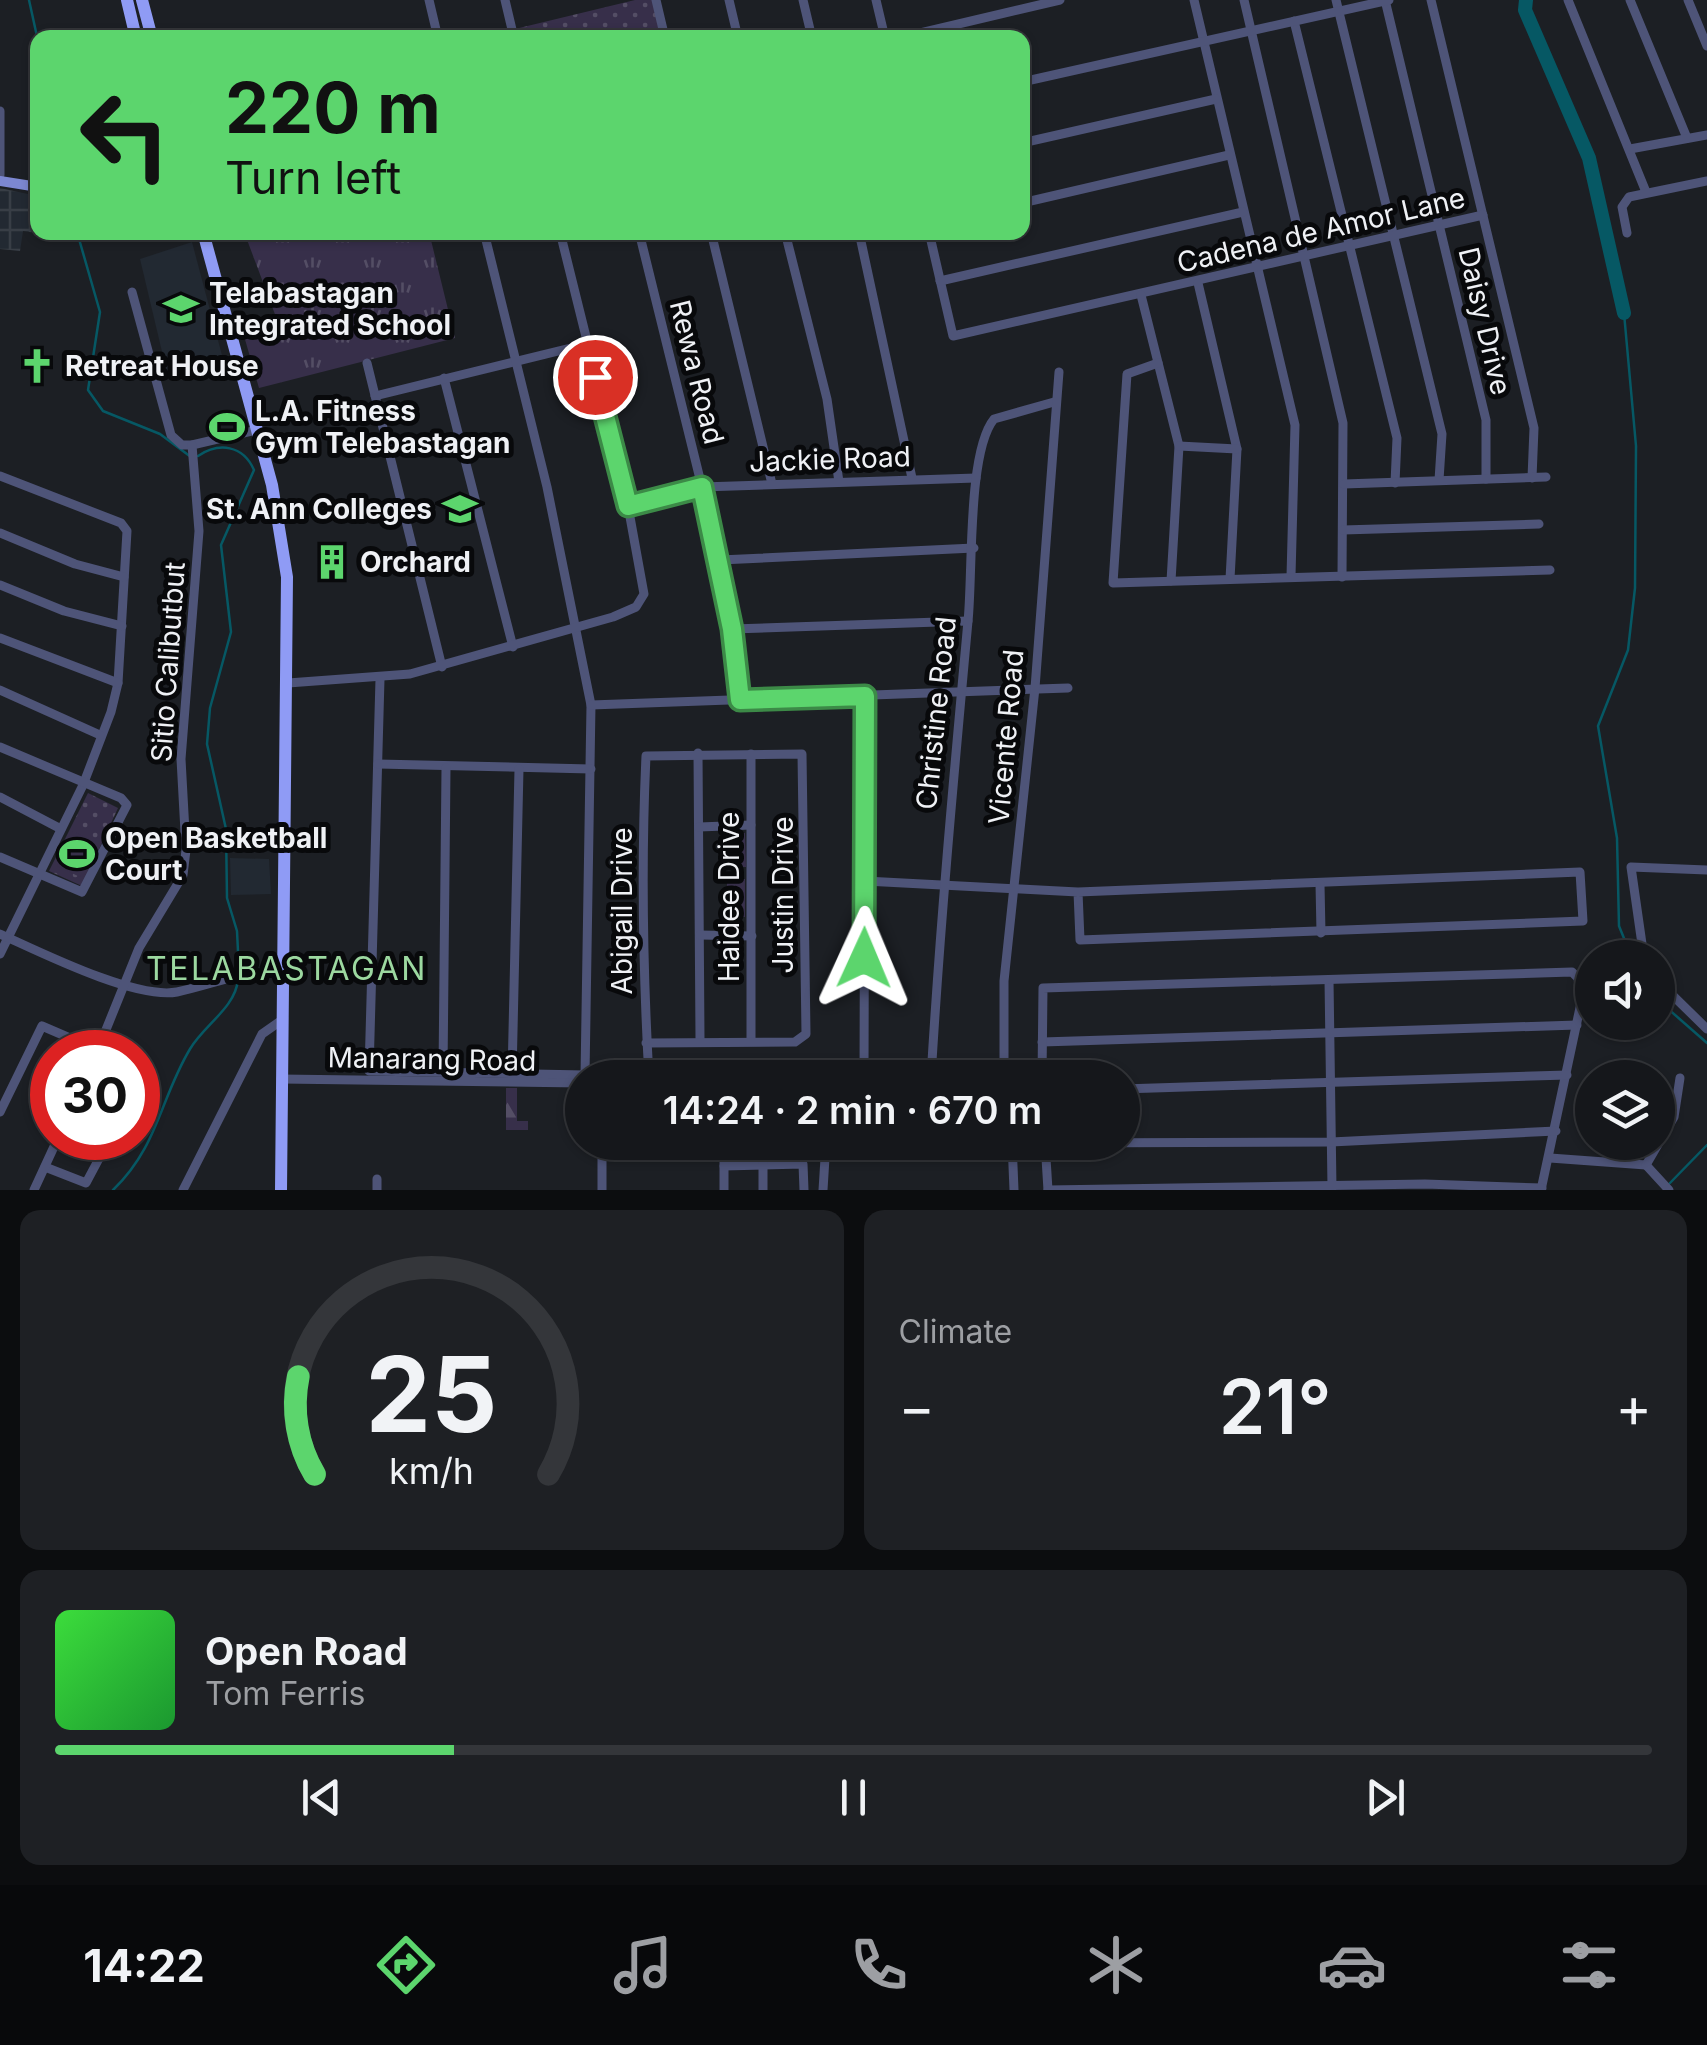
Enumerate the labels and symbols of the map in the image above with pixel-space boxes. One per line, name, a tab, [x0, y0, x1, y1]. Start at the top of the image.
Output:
street label: Cadena de Amor Lane	[1174, 180, 1468, 280]
street label: Daisy Drive	[1451, 244, 1519, 398]
place label: Telabastagan Integrated School	[209, 276, 451, 342]
school or university icon: Telabastagan Integrated School	[162, 290, 200, 328]
street label: Rewa Road	[663, 296, 731, 448]
pin	[553, 335, 638, 420]
church icon: Retreat House	[18, 347, 56, 385]
place label: Retreat House	[65, 349, 259, 383]
place label: L.A. Fitness Gym Telebastagan	[255, 394, 510, 460]
sports icon: L.A. Fitness Gym Telebastagan	[208, 408, 246, 446]
street label: Jackie Road	[749, 439, 911, 479]
school or university icon: St. Ann Colleges	[441, 490, 479, 528]
place label: St. Ann Colleges	[206, 492, 432, 526]
building icon: Orchard	[313, 543, 351, 581]
place label: Orchard	[360, 545, 471, 579]
street label: Sitio Calibutbut	[144, 561, 192, 763]
street label: Christine Road	[909, 615, 963, 811]
street label: Vicente Road	[981, 648, 1031, 826]
street label: Haidee Drive	[712, 812, 746, 982]
street label: Justin Drive	[766, 816, 800, 974]
place label: Open Basketball Court	[105, 821, 327, 887]
street label: Abigail Drive	[605, 827, 639, 995]
sports icon: Open Basketball Court	[58, 835, 96, 873]
position arrow	[812, 906, 916, 1010]
district label: TELABASTAGAN	[146, 949, 428, 988]
speed limit sign: 30	[30, 1030, 160, 1160]
street label: Manarang Road	[327, 1040, 537, 1078]

